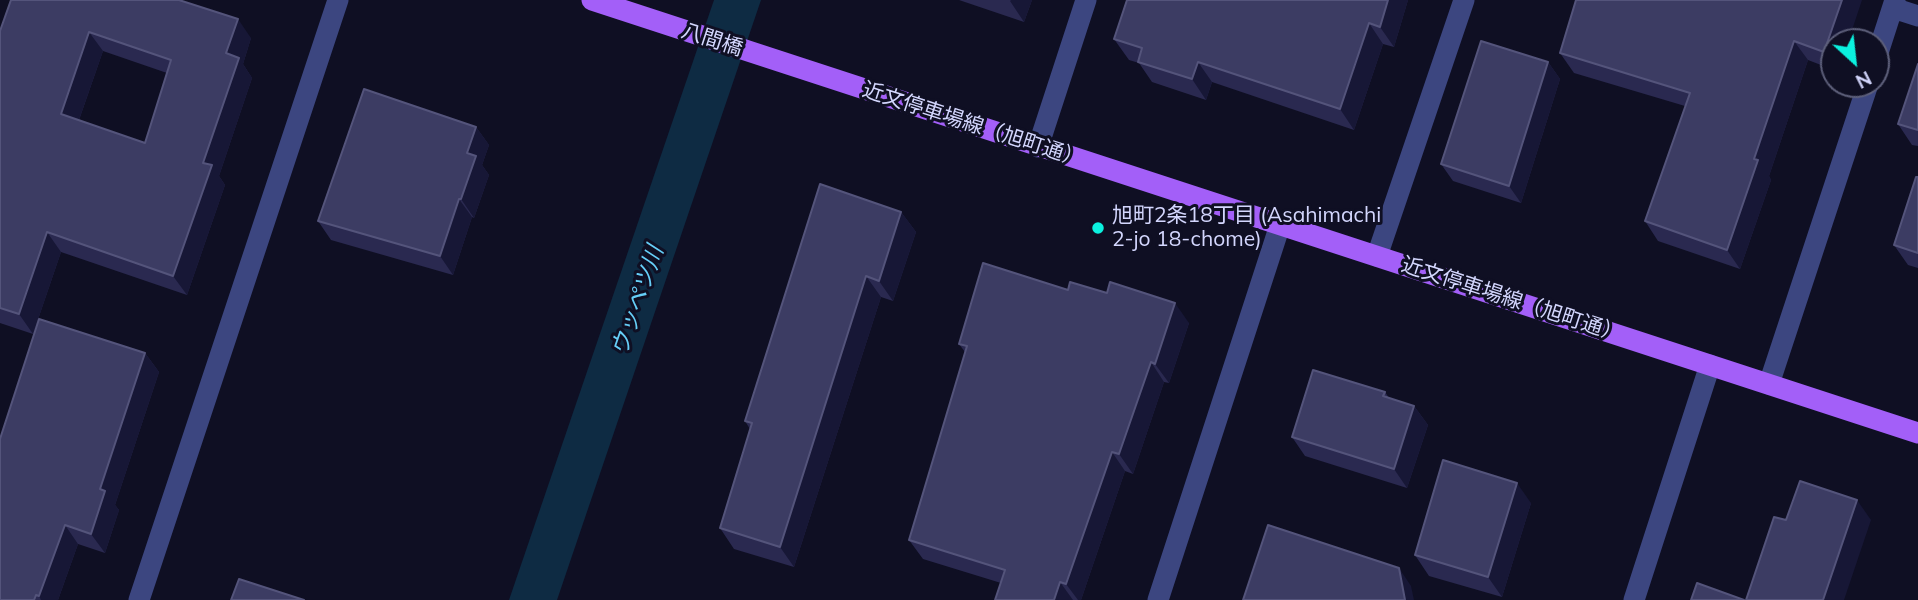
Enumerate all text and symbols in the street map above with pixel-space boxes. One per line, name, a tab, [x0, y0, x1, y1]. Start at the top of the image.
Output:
street label: 八間橋	[678, 18, 746, 62]
north arrow	[1820, 28, 1890, 98]
text: N	[1852, 66, 1875, 94]
street label: 近文停車場線（旭町通）	[859, 77, 1087, 173]
place label: 旭町2条18丁目 (Asahimachi 2-jo 18-chome)	[1112, 203, 1381, 253]
marker: 旭町2条18丁目 (Asahimachi 2-jo 18-chome)	[1090, 220, 1106, 236]
water label: ウッペツ川	[606, 242, 670, 360]
street label: 近文停車場線（旭町通）	[1398, 252, 1626, 348]

